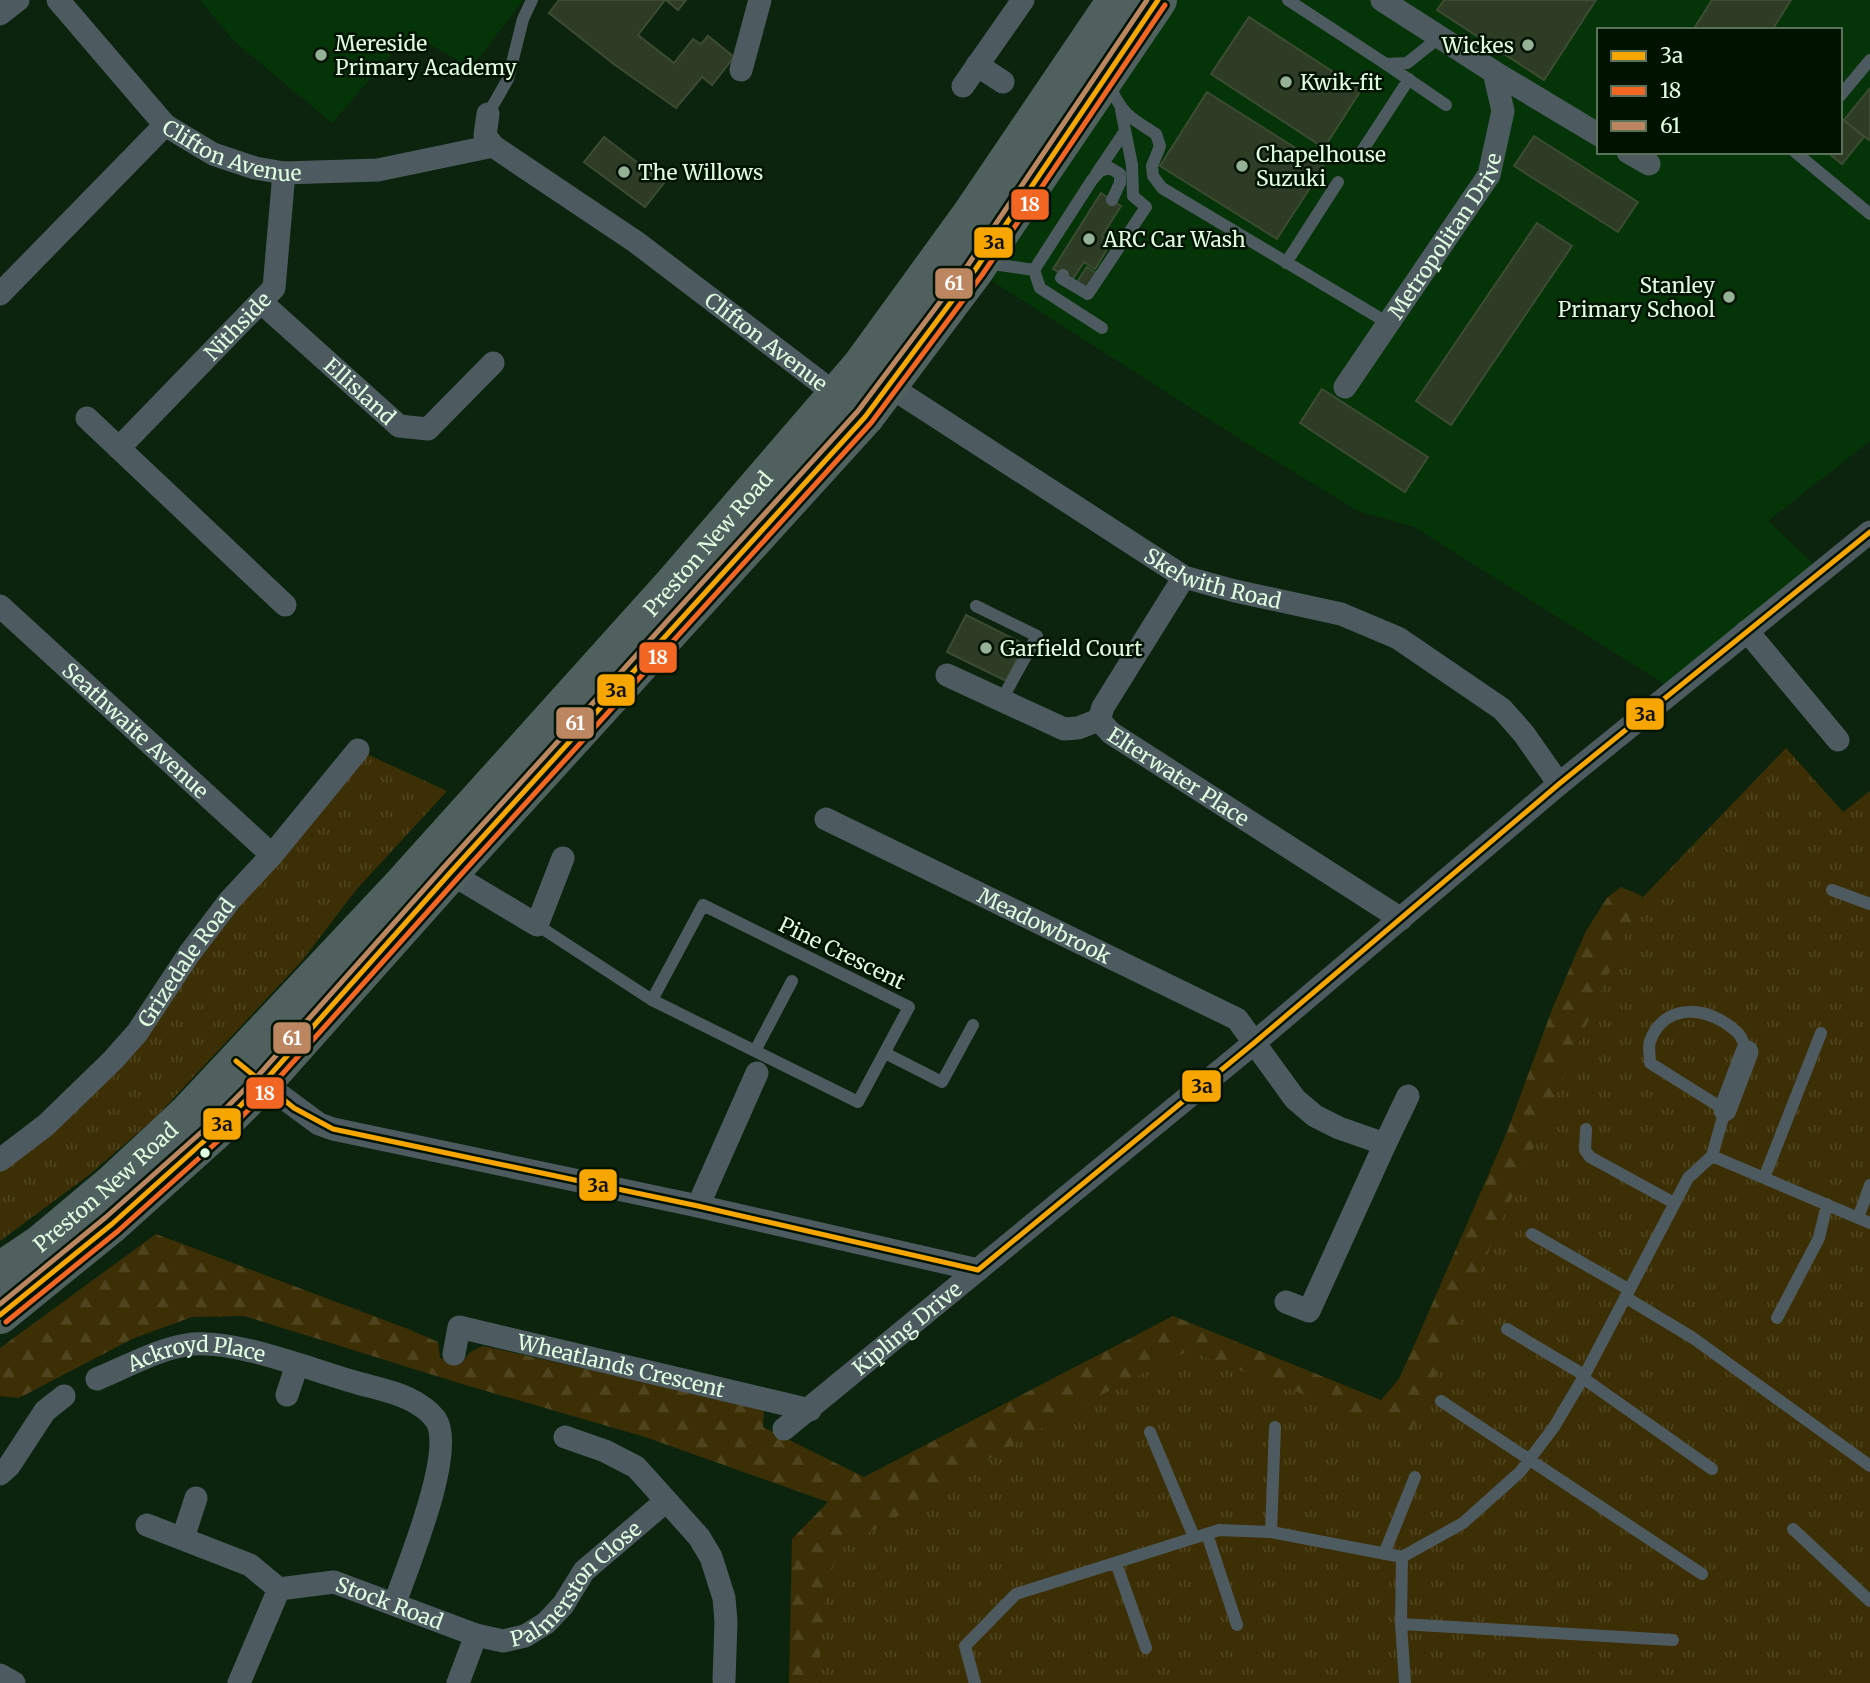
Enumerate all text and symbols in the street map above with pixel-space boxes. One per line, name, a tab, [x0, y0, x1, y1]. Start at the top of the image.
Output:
legend	[1597, 28, 1842, 154]
place label: Mereside Primary Academy	[335, 30, 517, 81]
place label: Wickes	[1441, 32, 1514, 59]
marker: Wickes	[1520, 37, 1536, 53]
text: 3a	[1660, 42, 1683, 69]
marker: Mereside Primary Academy	[313, 47, 329, 63]
place label: Kwik-fit	[1300, 69, 1382, 96]
marker: Kwik-fit	[1278, 74, 1294, 90]
text: 18	[1660, 77, 1681, 104]
text: 61	[1660, 112, 1681, 139]
street label: Clifton Avenue	[158, 113, 302, 187]
place label: Chapelhouse Suzuki	[1256, 141, 1386, 192]
street label: Metropolitan Drive	[1382, 150, 1507, 324]
marker: Chapelhouse Suzuki	[1234, 158, 1250, 174]
place label: The Willows	[638, 159, 763, 186]
marker: The Willows	[616, 164, 632, 180]
line badge: 18	[1010, 188, 1050, 221]
text: 18	[1020, 192, 1040, 216]
line badge: 3a	[973, 226, 1014, 259]
place label: ARC Car Wash	[1102, 226, 1246, 253]
text: 3a	[983, 230, 1005, 254]
marker: ARC Car Wash	[1081, 231, 1097, 247]
line badge: 61	[934, 267, 974, 300]
text: 61	[944, 271, 964, 295]
place label: Stanley Primary School	[1558, 272, 1716, 323]
street label: Nithside	[198, 286, 277, 366]
street label: Clifton Avenue	[699, 286, 833, 397]
marker: Stanley Primary School	[1721, 289, 1737, 305]
street label: Ellisland	[318, 352, 402, 431]
street label: Preston New Road	[637, 465, 778, 622]
street label: Skelwith Road	[1139, 541, 1284, 614]
place label: Garfield Court	[1000, 635, 1142, 662]
marker: Garfield Court	[978, 640, 994, 656]
line badge: 18	[638, 641, 678, 674]
text: 18	[648, 645, 668, 669]
street label: Seathwaite Avenue	[57, 656, 215, 804]
line badge: 3a	[596, 673, 636, 707]
text: 3a	[605, 678, 627, 702]
line badge: 3a	[1625, 697, 1665, 731]
text: 3a	[1634, 702, 1656, 726]
line badge: 61	[555, 706, 595, 740]
text: 61	[565, 711, 585, 735]
street label: Elterwater Place	[1103, 721, 1255, 832]
street label: Meadowbrook	[973, 881, 1116, 970]
street label: Grizedale Road	[131, 892, 240, 1032]
street label: Pine Crescent	[774, 911, 910, 995]
line badge: 61	[272, 1021, 312, 1055]
text: 61	[282, 1026, 302, 1050]
line badge: 3a	[1181, 1069, 1222, 1103]
text: 3a	[1191, 1074, 1213, 1098]
line badge: 18	[245, 1076, 285, 1110]
text: 18	[255, 1081, 275, 1105]
line badge: 3a	[202, 1107, 242, 1141]
text: 3a	[211, 1112, 233, 1136]
street label: Preston New Road	[27, 1116, 184, 1258]
unlabelled marker	[198, 1146, 212, 1160]
line badge: 3a	[578, 1168, 618, 1202]
text: 3a	[587, 1173, 609, 1197]
street label: Kipling Drive	[847, 1275, 967, 1381]
street label: Wheatlands Crescent	[514, 1328, 727, 1403]
street label: Ackroyd Place	[122, 1330, 268, 1378]
street label: Palmerston Close	[507, 1515, 647, 1652]
street label: Stock Road	[332, 1570, 447, 1635]

